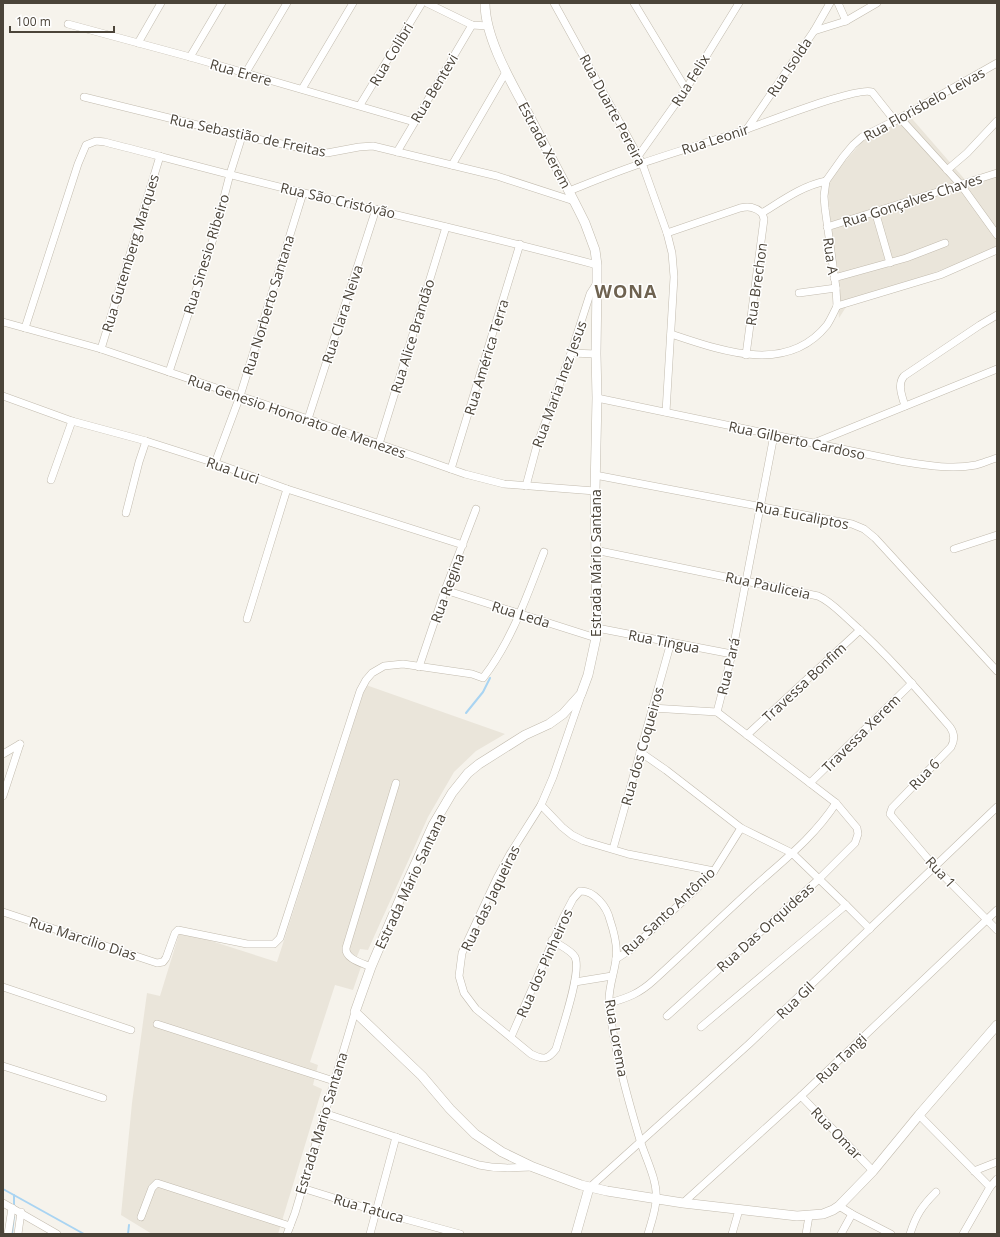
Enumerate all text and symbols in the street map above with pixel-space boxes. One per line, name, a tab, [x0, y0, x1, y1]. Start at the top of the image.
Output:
scale bar	[10, 8, 114, 34]
text: 100 m	[16, 13, 51, 30]
street label: Rua Colibri	[365, 19, 417, 89]
street label: Rua Isolda	[762, 34, 816, 100]
street label: Rua Bentevi	[406, 50, 462, 126]
street label: Rua Felix	[667, 50, 714, 110]
street label: Rua Duarte Pereira	[575, 51, 651, 169]
street label: Rua Erere	[208, 54, 274, 90]
street label: Rua Florisbelo Leivas	[860, 63, 988, 145]
street label: Estrada Xerem	[514, 98, 576, 192]
street label: Rua Sebastião de Freitas	[168, 109, 328, 161]
street label: Rua Leonir	[679, 119, 752, 159]
street label: Rua Gonçalves Chaves	[840, 168, 985, 232]
street label: Rua Gutemberg Marques	[97, 171, 163, 334]
street label: Rua São Cristóvão	[279, 178, 397, 222]
street label: Rua Sinesio Ribeiro	[179, 192, 233, 316]
street label: Rua Norberto Santana	[238, 233, 298, 377]
street label: Rua A	[819, 236, 843, 276]
street label: Rua Brechon	[741, 241, 771, 327]
street label: Rua Clara Neiva	[317, 262, 367, 366]
street label: Rua Alice Brandão	[386, 276, 438, 396]
district label: WONA	[595, 279, 657, 303]
street label: Rua América Terra	[459, 297, 513, 417]
street label: Rua Maria Inez Jesus	[527, 318, 591, 450]
street label: Rua Genesio Honorato de Menezes	[185, 370, 409, 462]
street label: Rua Gilberto Cardoso	[727, 416, 867, 464]
street label: Rua Luci	[204, 452, 262, 488]
street label: Estrada Mário Santana	[586, 489, 605, 637]
street label: Rua Eucaliptos	[753, 497, 851, 533]
street label: Rua Regina	[426, 551, 468, 625]
street label: Rua Pauliceia	[724, 567, 812, 603]
street label: Rua Leda	[489, 596, 553, 632]
street label: Rua Tingua	[627, 625, 701, 657]
street label: Rua Pará	[712, 635, 744, 697]
street label: Travessa Bonfim	[758, 638, 850, 726]
street label: Rua dos Coqueiros	[616, 684, 668, 808]
street label: Travessa Xerem	[818, 690, 904, 776]
street label: Rua 6	[904, 754, 944, 794]
street label: Estrada Mário Santana	[370, 810, 450, 952]
street label: Rua das Jaqueiras	[456, 842, 524, 954]
street label: Rua 1	[922, 852, 960, 892]
street label: Rua Santo Antônio	[617, 863, 719, 959]
street label: Rua Das Orquideas	[712, 878, 818, 976]
street label: Rua dos Pinheiros	[511, 905, 577, 1020]
street label: Rua Marcilio Dias	[27, 912, 140, 964]
street label: Rua Gil	[772, 977, 818, 1023]
street label: Rua Lorema	[601, 998, 633, 1078]
street label: Rua Tangi	[811, 1029, 871, 1087]
street label: Estrada Mario Santana	[290, 1050, 352, 1196]
street label: Rua Omar	[807, 1103, 867, 1164]
street label: Rua Tatuca	[332, 1189, 406, 1227]

